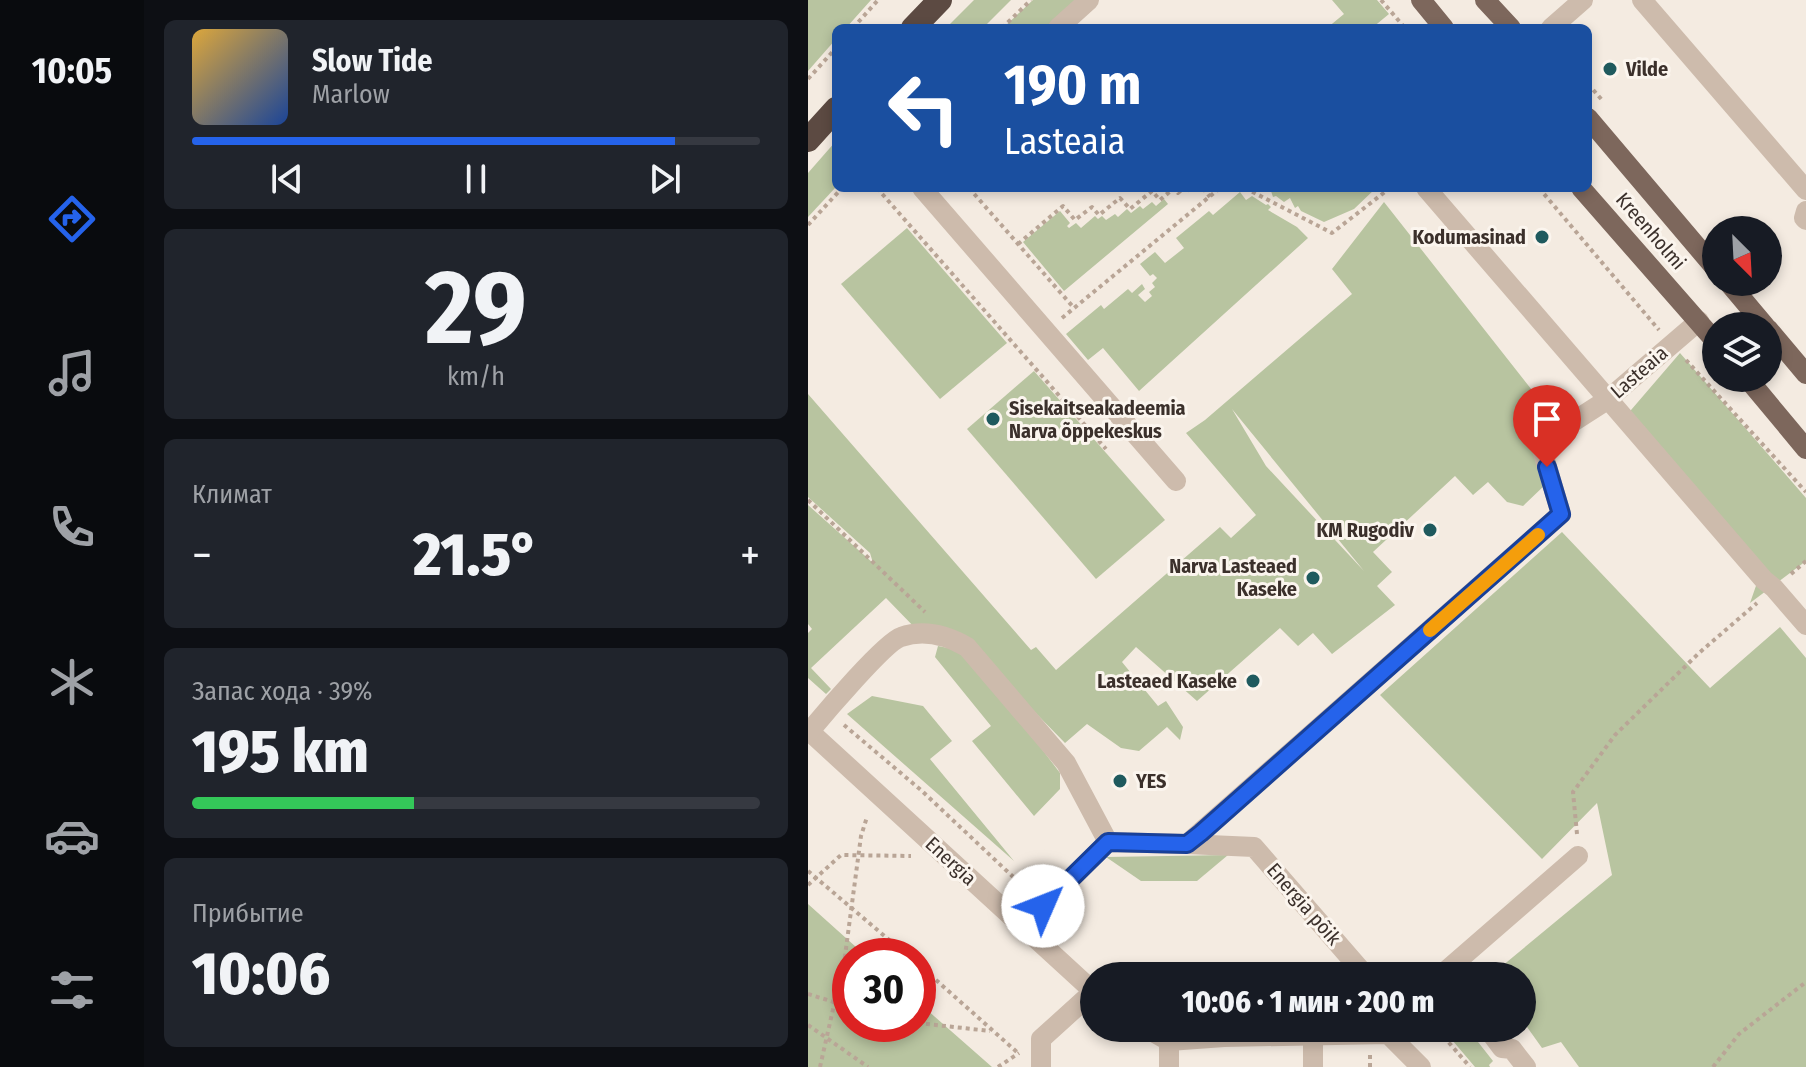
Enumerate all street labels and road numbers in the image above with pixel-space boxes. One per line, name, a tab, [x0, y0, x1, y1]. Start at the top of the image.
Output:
street label: Kreenholmi	[1611, 188, 1691, 274]
street label: Lasteaia	[1606, 341, 1672, 403]
street label: Energia	[921, 832, 981, 890]
street label: Energia põik	[1262, 858, 1347, 950]

